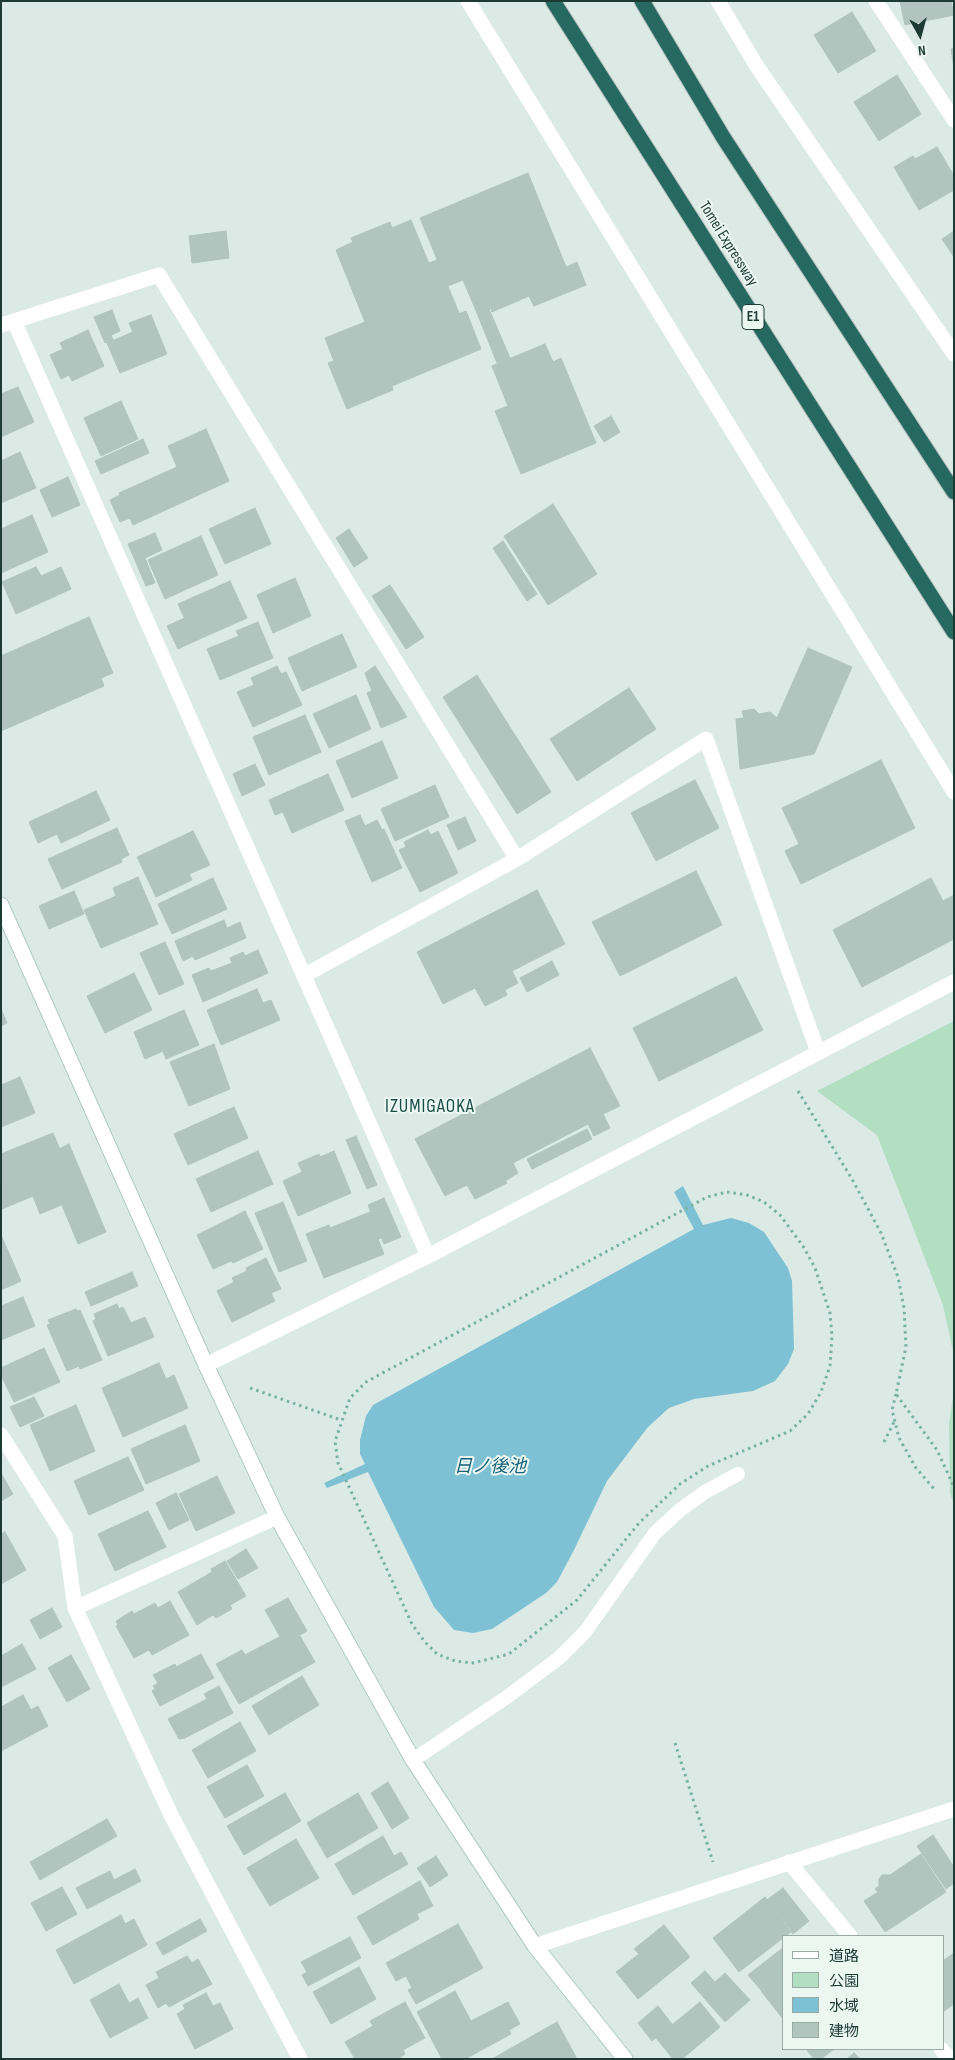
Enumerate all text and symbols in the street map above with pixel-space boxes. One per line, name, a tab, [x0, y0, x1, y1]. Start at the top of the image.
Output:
north arrow	[895, 10, 945, 60]
text: N	[917, 41, 927, 59]
street label: Tomei Expressway	[694, 198, 762, 290]
road number: E1	[742, 304, 764, 330]
district label: IZUMIGAOKA	[384, 1096, 476, 1118]
water label: 日ノ後池	[454, 1456, 526, 1478]
legend	[782, 1935, 945, 2050]
text: 道路	[829, 1947, 859, 1966]
text: 公園	[829, 1972, 859, 1991]
text: 水域	[829, 1997, 859, 2016]
text: 建物	[829, 2022, 859, 2041]

